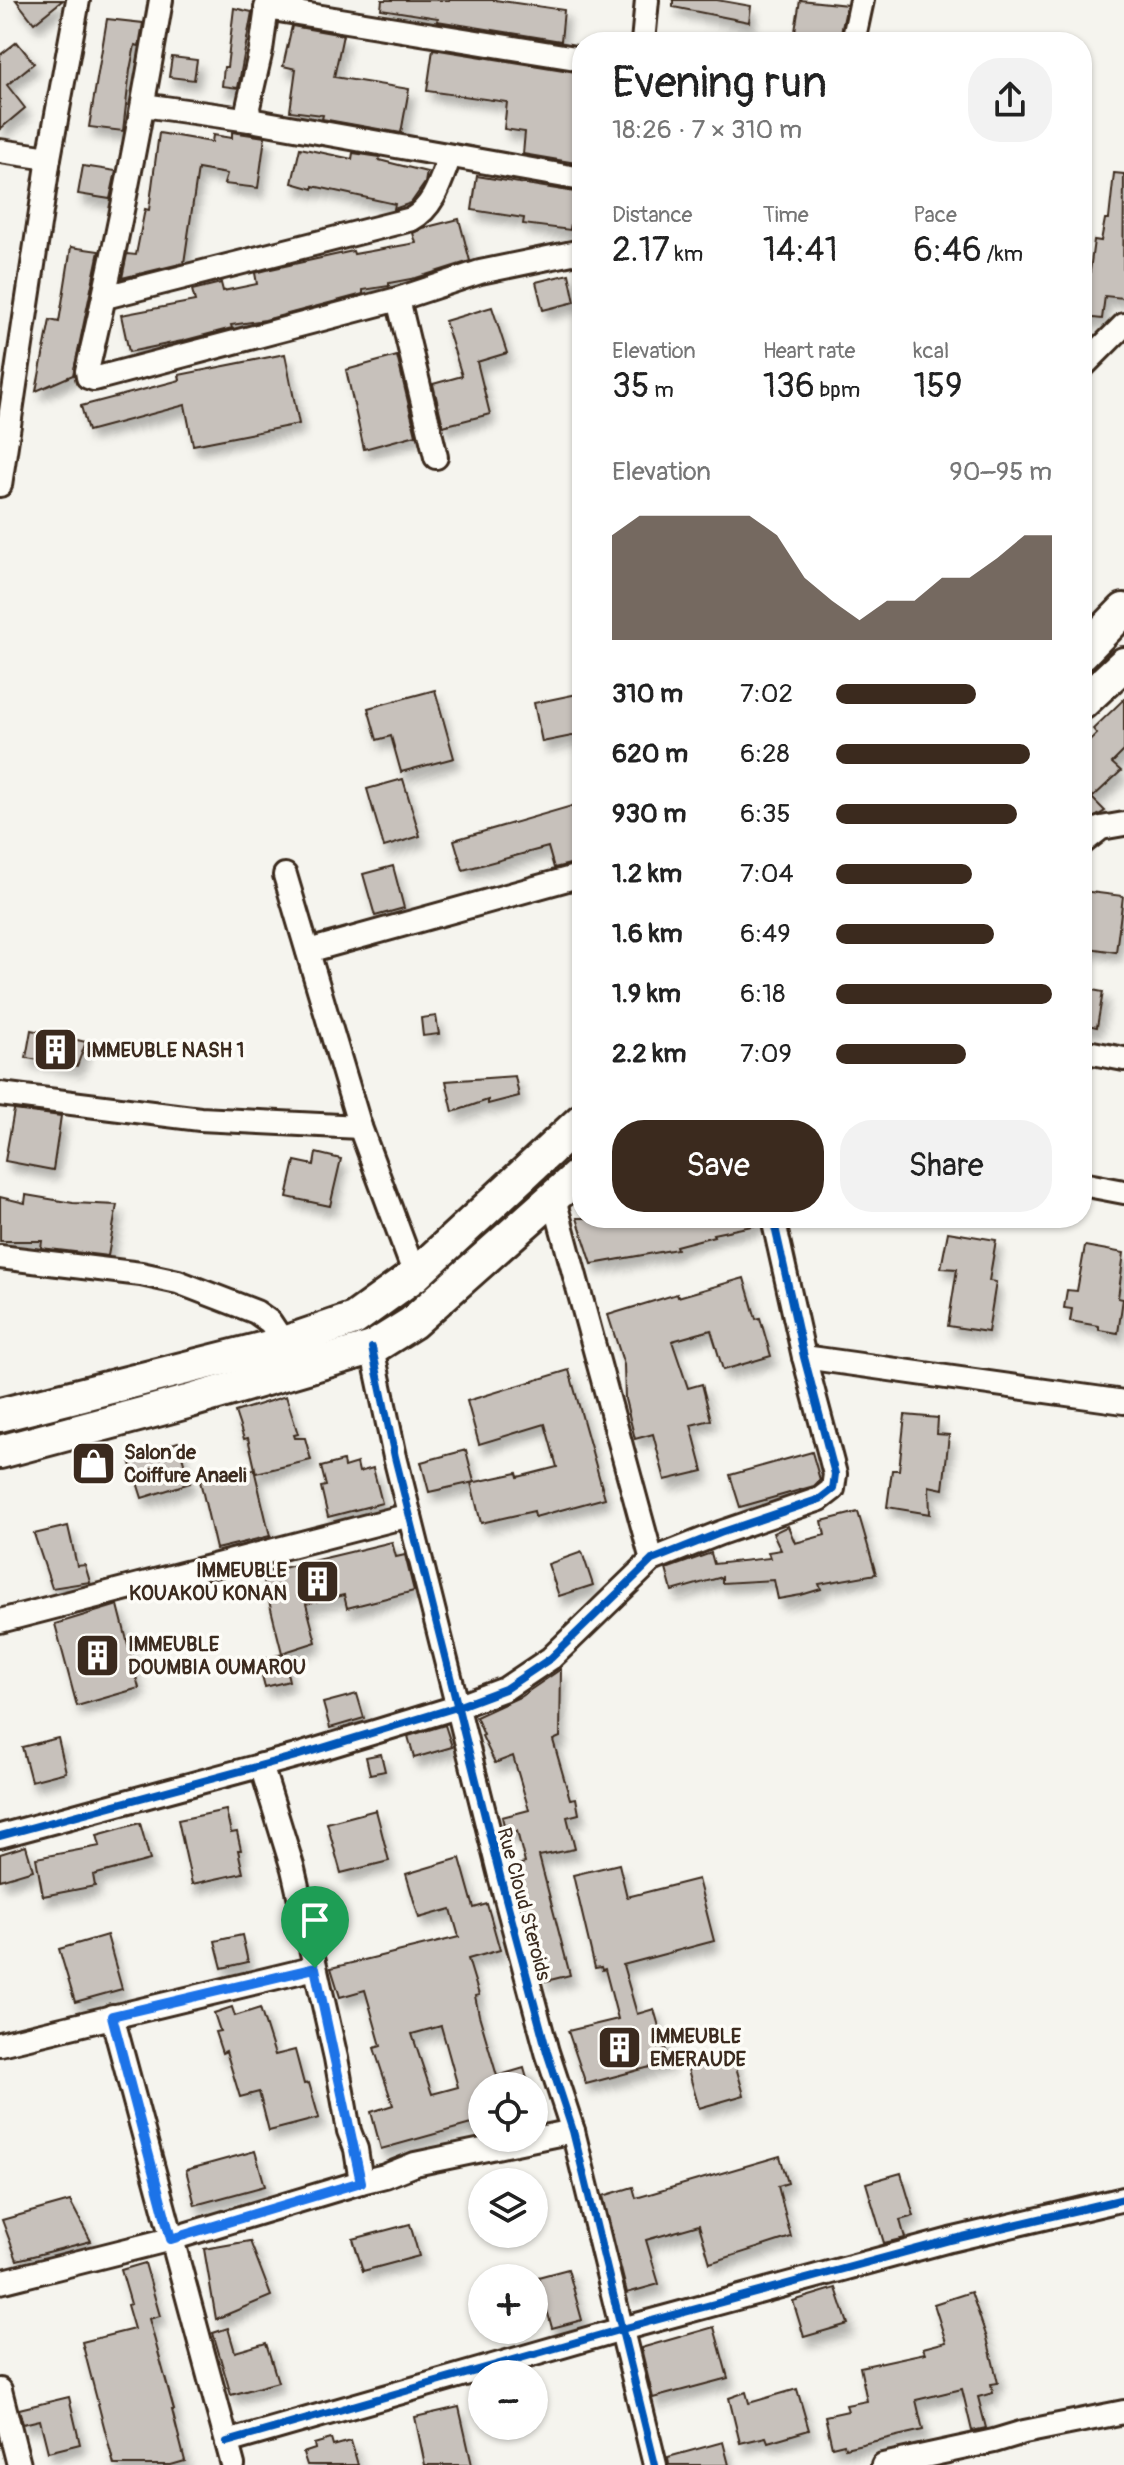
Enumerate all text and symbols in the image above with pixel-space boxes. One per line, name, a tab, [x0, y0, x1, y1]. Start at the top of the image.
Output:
text: Evening run	[612, 56, 827, 111]
button: share	[968, 58, 1052, 142]
text: 18:26 · 7 × 310 m	[612, 114, 802, 146]
text: Distance	[612, 201, 692, 229]
text: Time	[763, 201, 809, 229]
text: Pace	[913, 201, 957, 229]
text: 2.17	[612, 229, 670, 272]
text: 14:41	[763, 229, 838, 272]
text: 6:46	[913, 229, 982, 272]
text: km	[670, 240, 703, 268]
text: /km	[982, 240, 1023, 268]
text: Elevation	[612, 337, 696, 365]
text: Heart rate	[763, 337, 855, 365]
text: kcal	[913, 337, 949, 365]
text: 35	[612, 365, 649, 408]
text: 136	[763, 365, 815, 408]
text: 159	[913, 365, 963, 408]
text: m	[649, 376, 674, 404]
text: bpm	[815, 376, 860, 404]
text: Elevation	[612, 456, 711, 488]
text: 90–95 m	[949, 456, 1052, 488]
text: 310 m	[612, 678, 683, 710]
text: 7:02	[740, 678, 793, 710]
text: 620 m	[612, 738, 688, 770]
text: 6:28	[740, 738, 790, 770]
text: 930 m	[612, 798, 686, 830]
text: 6:35	[740, 798, 791, 830]
text: 1.2 km	[612, 858, 682, 890]
text: 7:04	[740, 858, 794, 890]
text: 1.6 km	[612, 918, 683, 950]
text: 6:49	[740, 918, 791, 950]
text: 1.9 km	[612, 978, 681, 1010]
text: 6:18	[740, 978, 785, 1010]
building icon: IMMEUBLE NASH 1	[31, 1026, 79, 1074]
place label: IMMEUBLE NASH 1	[86, 1038, 244, 1063]
text: 2.2 km	[612, 1038, 686, 1070]
text: 7:09	[740, 1038, 792, 1070]
button: Save	[612, 1120, 824, 1212]
button: Share	[840, 1120, 1052, 1212]
shop icon: Salon de Coiffure Anaeli	[69, 1440, 117, 1488]
place label: Salon de Coiffure Anaeli	[124, 1440, 247, 1488]
building icon: IMMEUBLE KOUAKOU KONAN	[294, 1557, 342, 1605]
place label: IMMEUBLE KOUAKOU KONAN	[129, 1558, 288, 1606]
building icon: IMMEUBLE DOUMBIA OUMAROU	[73, 1632, 121, 1680]
place label: IMMEUBLE DOUMBIA OUMAROU	[128, 1632, 306, 1680]
street label: Rue Cloud Steroids	[492, 1825, 556, 1983]
pin	[281, 1886, 349, 1968]
icon: arrive	[293, 1898, 337, 1942]
building icon: IMMEUBLE EMERAUDE	[595, 2023, 643, 2071]
place label: IMMEUBLE EMERAUDE	[650, 2024, 747, 2072]
map controls	[468, 2072, 548, 2440]
button: locate	[468, 2072, 548, 2152]
button: layers	[468, 2168, 548, 2248]
button: +	[468, 2264, 548, 2344]
button: −	[468, 2360, 548, 2440]

